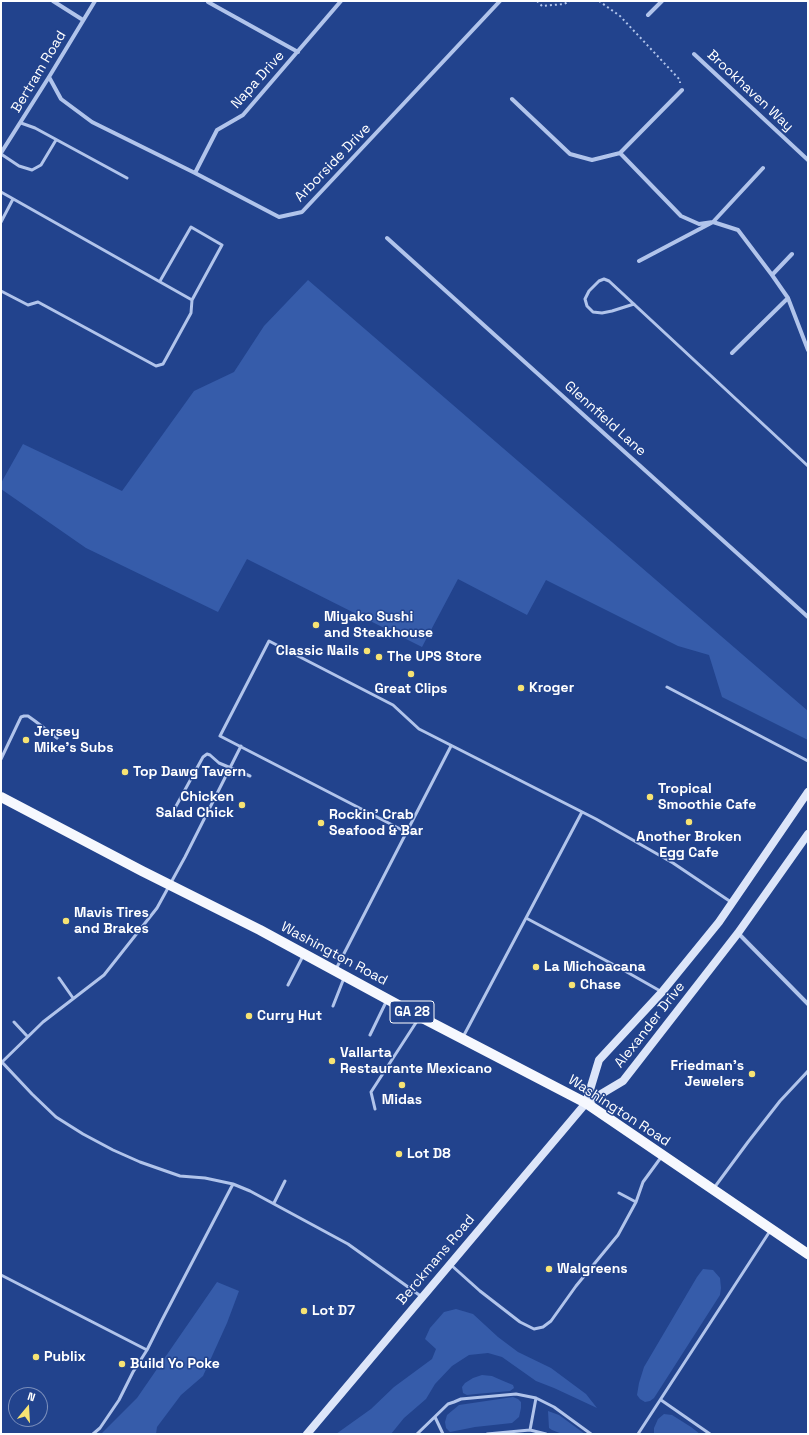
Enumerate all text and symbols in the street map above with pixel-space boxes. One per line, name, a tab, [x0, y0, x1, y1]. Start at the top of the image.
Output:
street label: Bertram Road	[8, 28, 70, 116]
street label: Brookhaven Way	[703, 47, 797, 135]
street label: Napa Drive	[228, 48, 288, 112]
street label: Arborside Drive	[291, 120, 375, 206]
street label: Glennfield Lane	[561, 378, 649, 460]
place label: Miyako Sushi and Steakhouse	[324, 609, 433, 642]
marker: Miyako Sushi and Steakhouse	[311, 620, 321, 630]
place label: Classic Nails	[276, 643, 359, 659]
marker: Classic Nails	[362, 646, 372, 656]
place label: The UPS Store	[387, 649, 482, 665]
marker: The UPS Store	[374, 652, 384, 662]
marker: Great Clips	[406, 669, 416, 679]
place label: Kroger	[529, 680, 574, 696]
place label: Great Clips	[375, 681, 447, 697]
marker: Kroger	[516, 683, 526, 693]
place label: Jersey Mike's Subs	[34, 724, 114, 756]
marker: Jersey Mike's Subs	[21, 735, 31, 745]
place label: Top Dawg Tavern	[133, 764, 246, 780]
marker: Top Dawg Tavern	[120, 767, 130, 777]
place label: Tropical Smoothie Cafe	[658, 781, 756, 814]
place label: Chicken Salad Chick	[156, 789, 234, 822]
marker: Tropical Smoothie Cafe	[645, 792, 655, 802]
marker: Chicken Salad Chick	[237, 800, 247, 810]
place label: Rockin' Crab Seafood & Bar	[329, 807, 423, 840]
marker: Another Broken Egg Cafe	[684, 817, 694, 827]
marker: Rockin' Crab Seafood & Bar	[316, 818, 326, 828]
place label: Another Broken Egg Cafe	[636, 829, 742, 862]
place label: Mavis Tires and Brakes	[74, 905, 149, 938]
marker: Mavis Tires and Brakes	[61, 916, 71, 926]
street label: Washington Road	[278, 919, 390, 989]
place label: La Michoacana	[544, 959, 646, 975]
marker: La Michoacana	[531, 962, 541, 972]
place label: Chase	[580, 977, 621, 993]
street label: Alexander Drive	[611, 979, 689, 1071]
marker: Chase	[567, 980, 577, 990]
road number: GA 28	[390, 1001, 434, 1023]
place label: Curry Hut	[257, 1008, 322, 1024]
marker: Curry Hut	[244, 1011, 254, 1021]
place label: Vallarta Restaurante Mexicano	[340, 1045, 492, 1078]
marker: Vallarta Restaurante Mexicano	[327, 1056, 337, 1066]
place label: Friedman's Jewelers	[671, 1058, 744, 1090]
marker: Friedman's Jewelers	[747, 1069, 757, 1079]
street label: Washington Road	[565, 1072, 673, 1150]
marker: Midas	[397, 1080, 407, 1090]
place label: Midas	[382, 1092, 422, 1108]
place label: Lot D8	[407, 1146, 451, 1162]
marker: Lot D8	[394, 1149, 404, 1159]
street label: Berckmans Road	[393, 1212, 479, 1308]
place label: Walgreens	[557, 1261, 628, 1277]
marker: Walgreens	[544, 1264, 554, 1274]
place label: Lot D7	[312, 1303, 355, 1319]
marker: Lot D7	[299, 1306, 309, 1316]
place label: Publix	[44, 1349, 86, 1365]
marker: Publix	[31, 1352, 41, 1362]
place label: Build Yo Poke	[130, 1356, 220, 1372]
marker: Build Yo Poke	[117, 1359, 127, 1369]
north arrow	[8, 1387, 48, 1427]
text: N	[26, 1389, 37, 1404]

